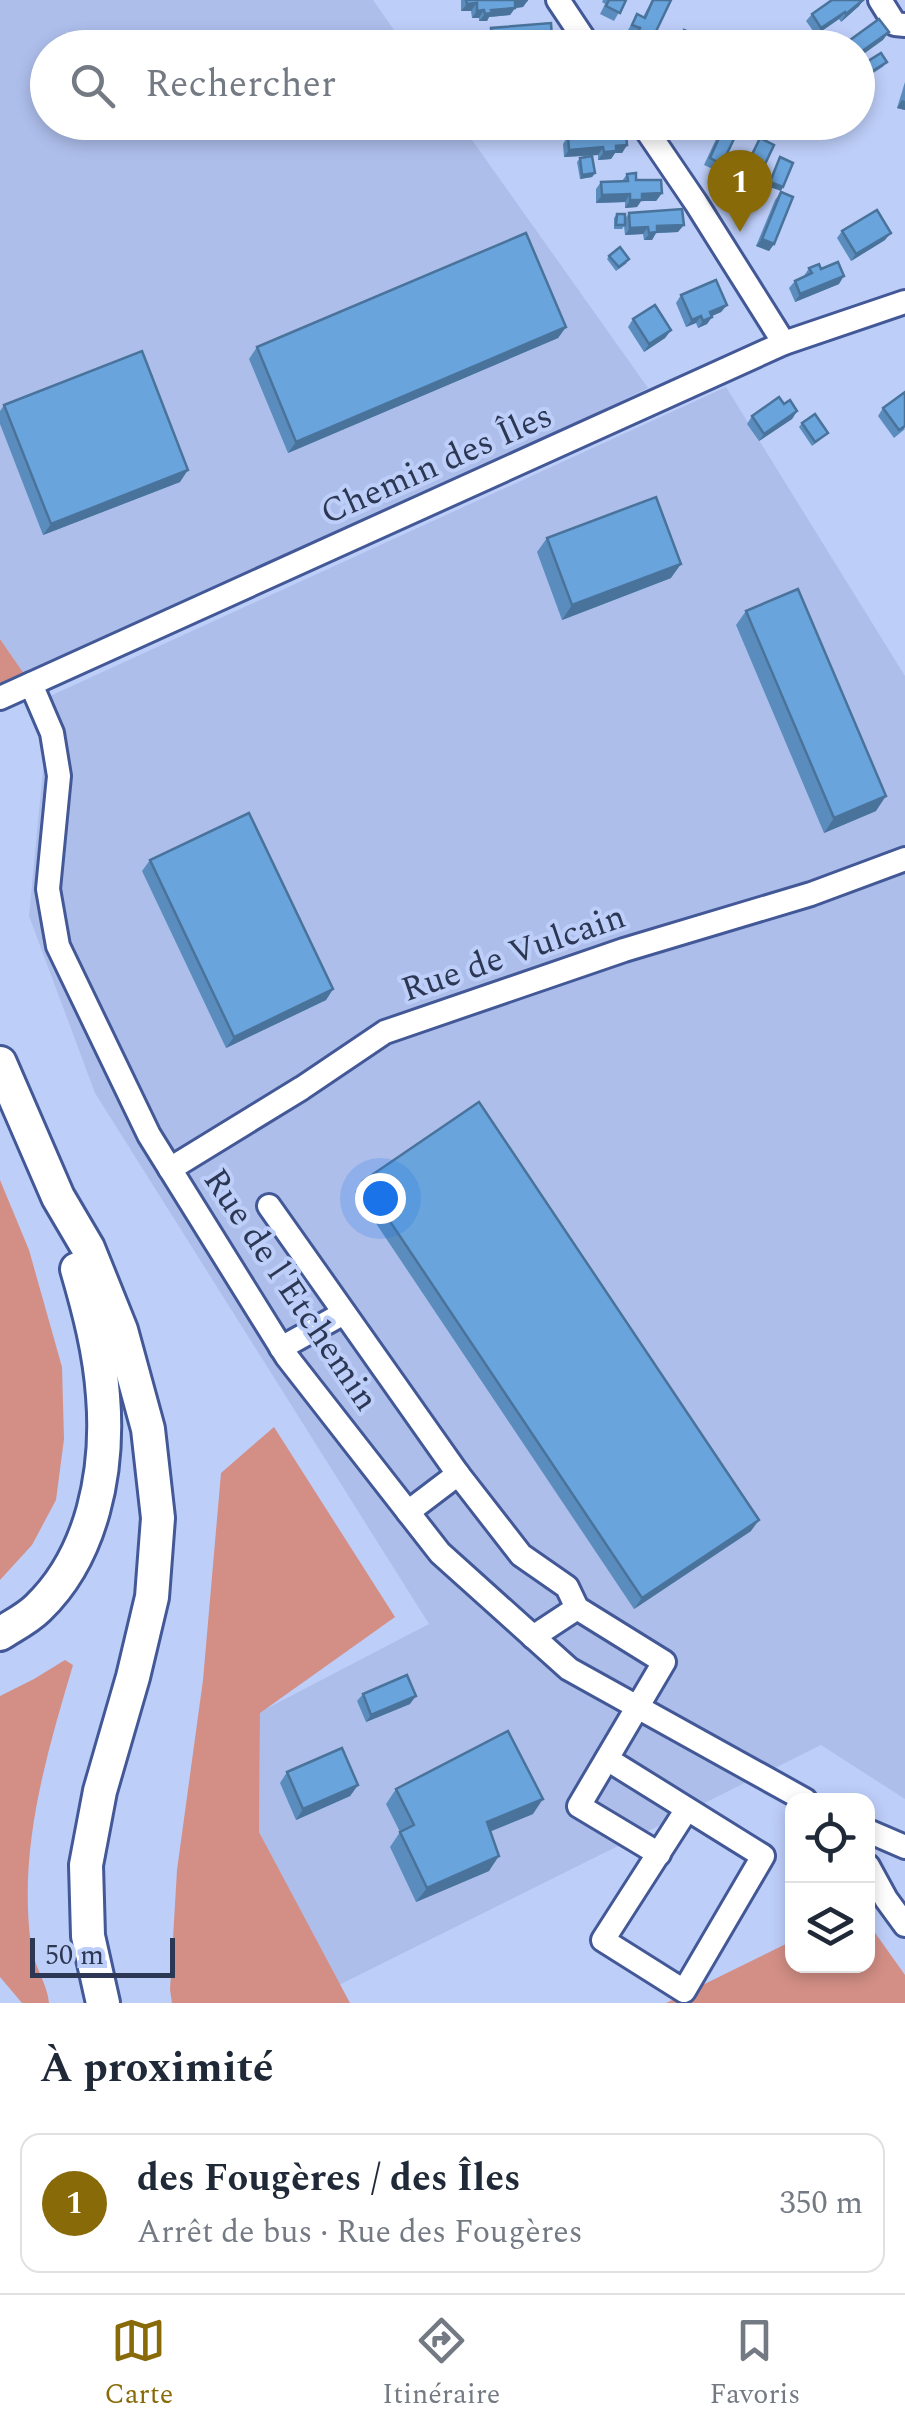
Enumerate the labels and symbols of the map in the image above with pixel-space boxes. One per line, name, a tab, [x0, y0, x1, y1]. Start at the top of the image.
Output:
pin: 1	[708, 150, 772, 232]
street label: Chemin des Îles	[312, 390, 561, 539]
street label: Rue de Vulcain	[394, 890, 633, 1017]
street label: Rue de l'Etchemin	[190, 1158, 392, 1422]
your location	[355, 1173, 406, 1224]
scale bar	[30, 1933, 175, 1978]

